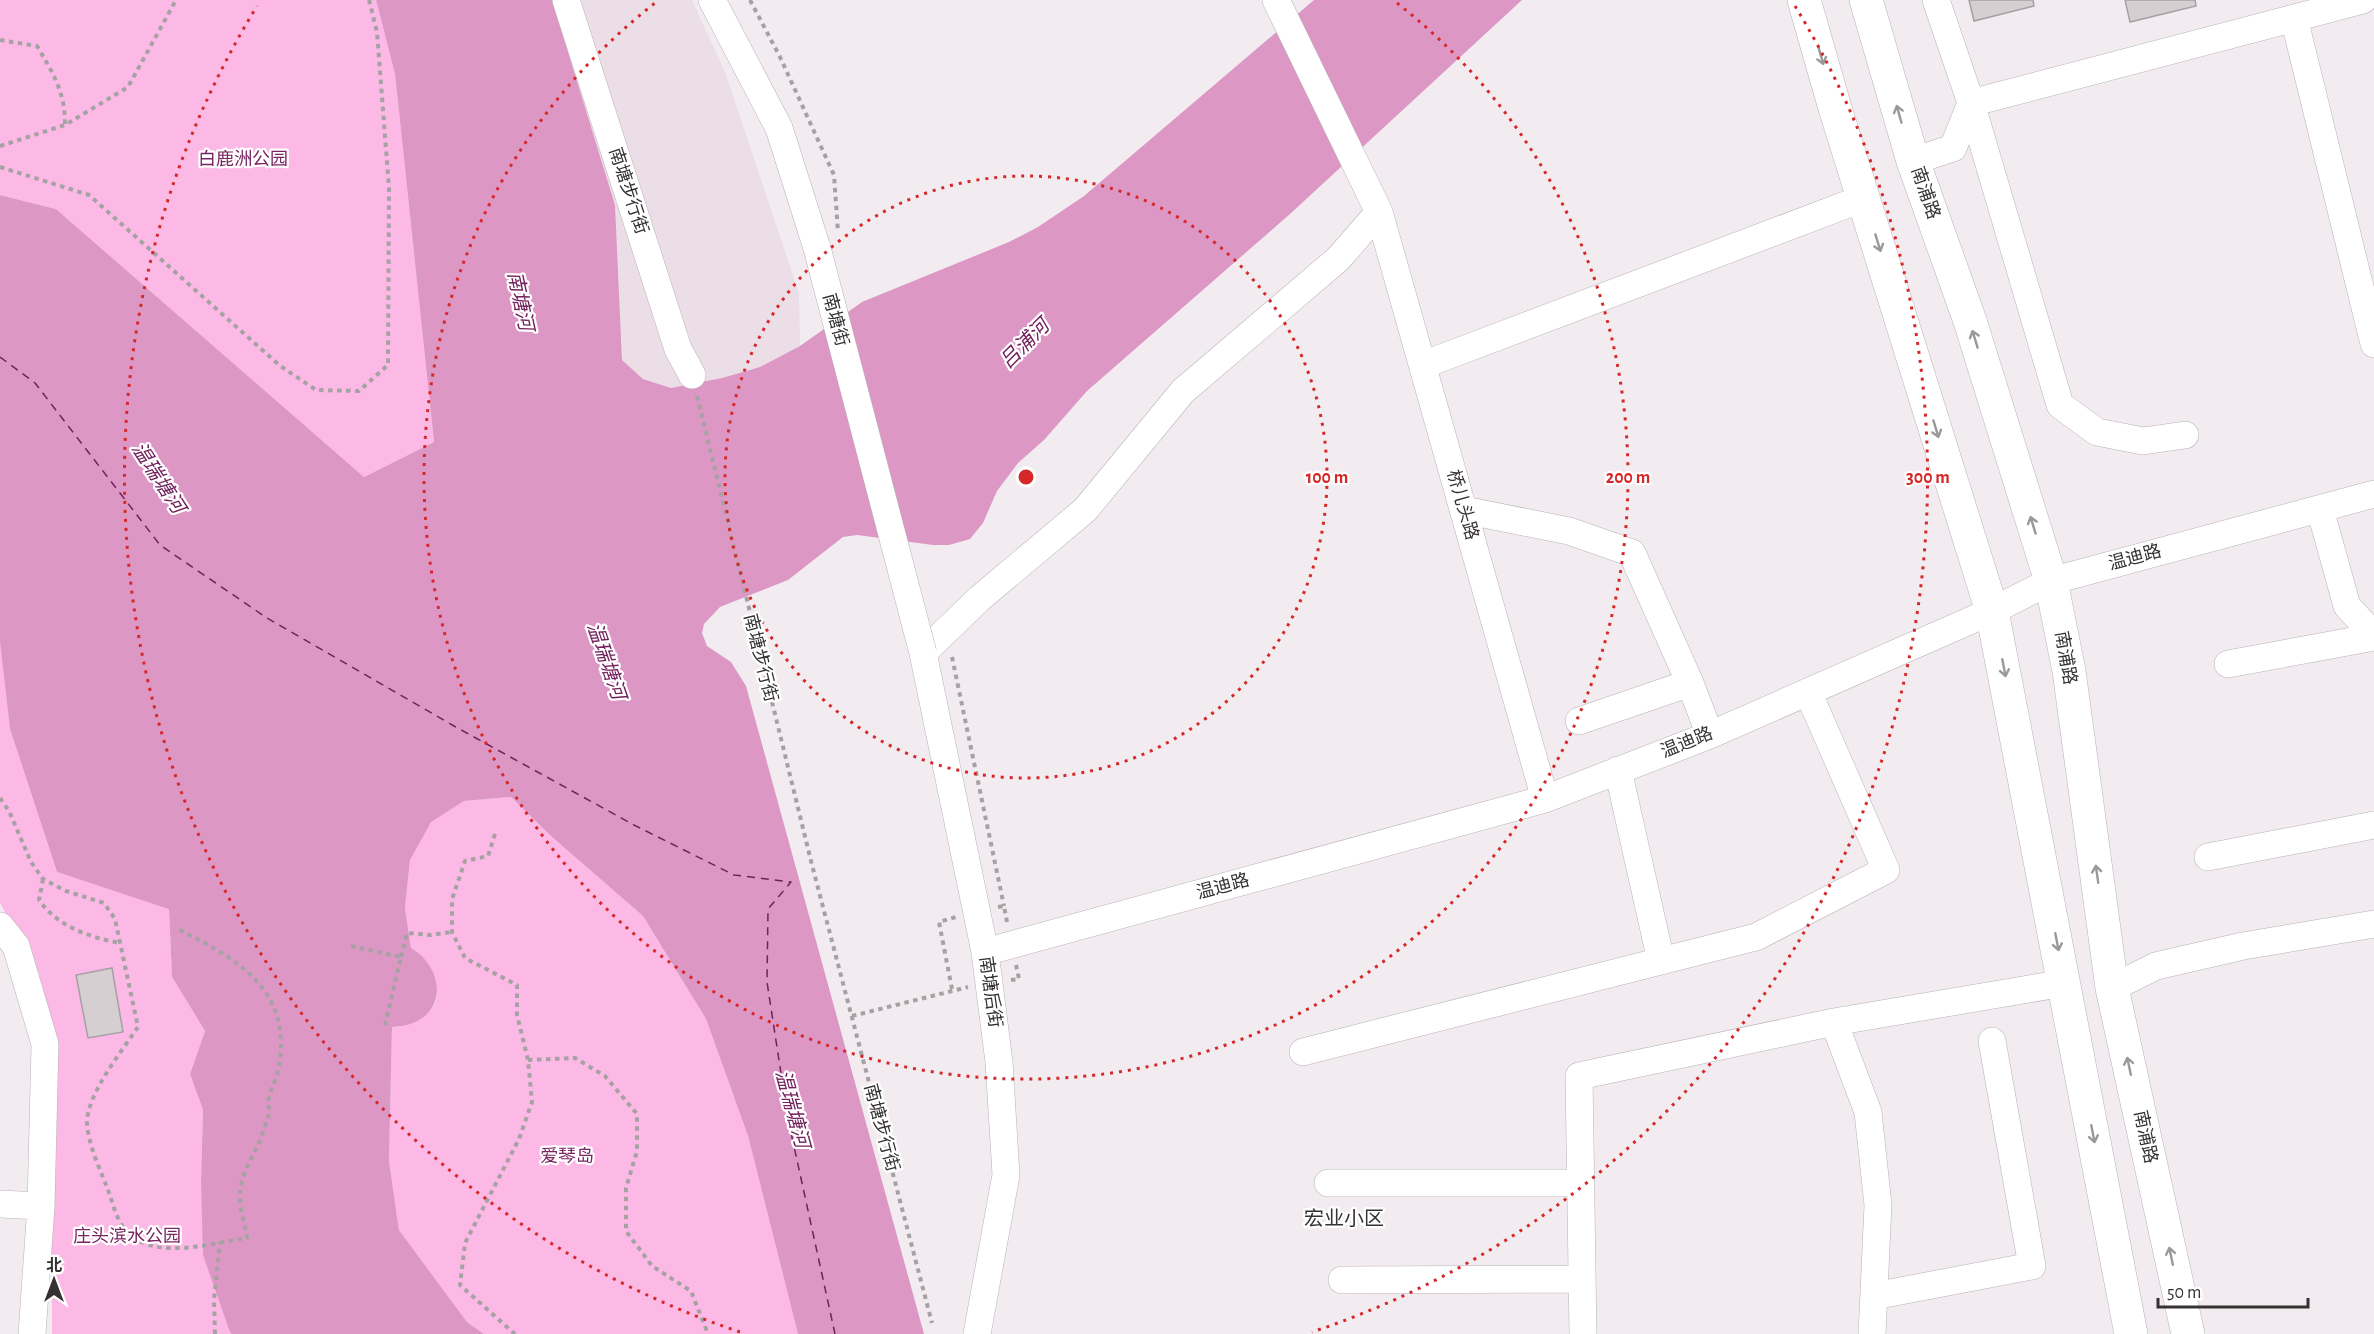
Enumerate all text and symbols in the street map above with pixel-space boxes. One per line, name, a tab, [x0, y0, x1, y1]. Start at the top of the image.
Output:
one-way arrow	[1815, 46, 1827, 65]
one-way arrow	[1893, 105, 1904, 124]
street label: 南塘步行街	[606, 145, 652, 237]
park label: 白鹿洲公园	[198, 149, 288, 169]
street label: 南浦路	[1908, 164, 1944, 221]
one-way arrow	[1873, 233, 1884, 252]
water label: 南塘河	[504, 269, 538, 336]
street label: 南塘街	[819, 291, 853, 348]
water label: 吕浦河	[996, 312, 1056, 372]
one-way arrow	[1969, 330, 1980, 349]
one-way arrow	[1931, 419, 1942, 438]
water label: 温瑞塘河	[128, 438, 191, 520]
centre of rings	[1016, 467, 1036, 487]
street label: 桥儿头路	[1443, 467, 1482, 542]
text: 100 m	[1306, 469, 1348, 487]
text: 200 m	[1606, 469, 1650, 487]
text: 300 m	[1906, 469, 1950, 487]
one-way arrow	[2027, 516, 2038, 535]
street label: 温迪路	[2106, 540, 2163, 574]
street label: 南塘步行街	[740, 612, 782, 704]
water label: 温瑞塘河	[584, 620, 631, 706]
street label: 南浦路	[2051, 630, 2081, 686]
one-way arrow	[1999, 658, 2010, 677]
street label: 温迪路	[1658, 723, 1715, 761]
one-way arrow	[2091, 864, 2102, 884]
street label: 温迪路	[1194, 869, 1251, 903]
one-way arrow	[2052, 932, 2063, 951]
street label: 南塘后街	[976, 955, 1006, 1029]
one-way arrow	[2123, 1057, 2135, 1076]
water label: 温瑞塘河	[772, 1068, 814, 1154]
street label: 南塘步行街	[861, 1082, 903, 1174]
street label: 南浦路	[2131, 1108, 2161, 1165]
one-way arrow	[2088, 1123, 2099, 1143]
park label: 爱琴岛	[540, 1146, 594, 1166]
district label: 宏业小区	[1304, 1208, 1384, 1229]
park label: 庄头滨水公园	[73, 1226, 181, 1246]
one-way arrow	[2165, 1247, 2176, 1267]
north arrow	[24, 1250, 84, 1310]
text: 北	[46, 1257, 62, 1274]
scale bar	[2158, 1271, 2308, 1309]
text: 50 m	[2167, 1284, 2201, 1302]

